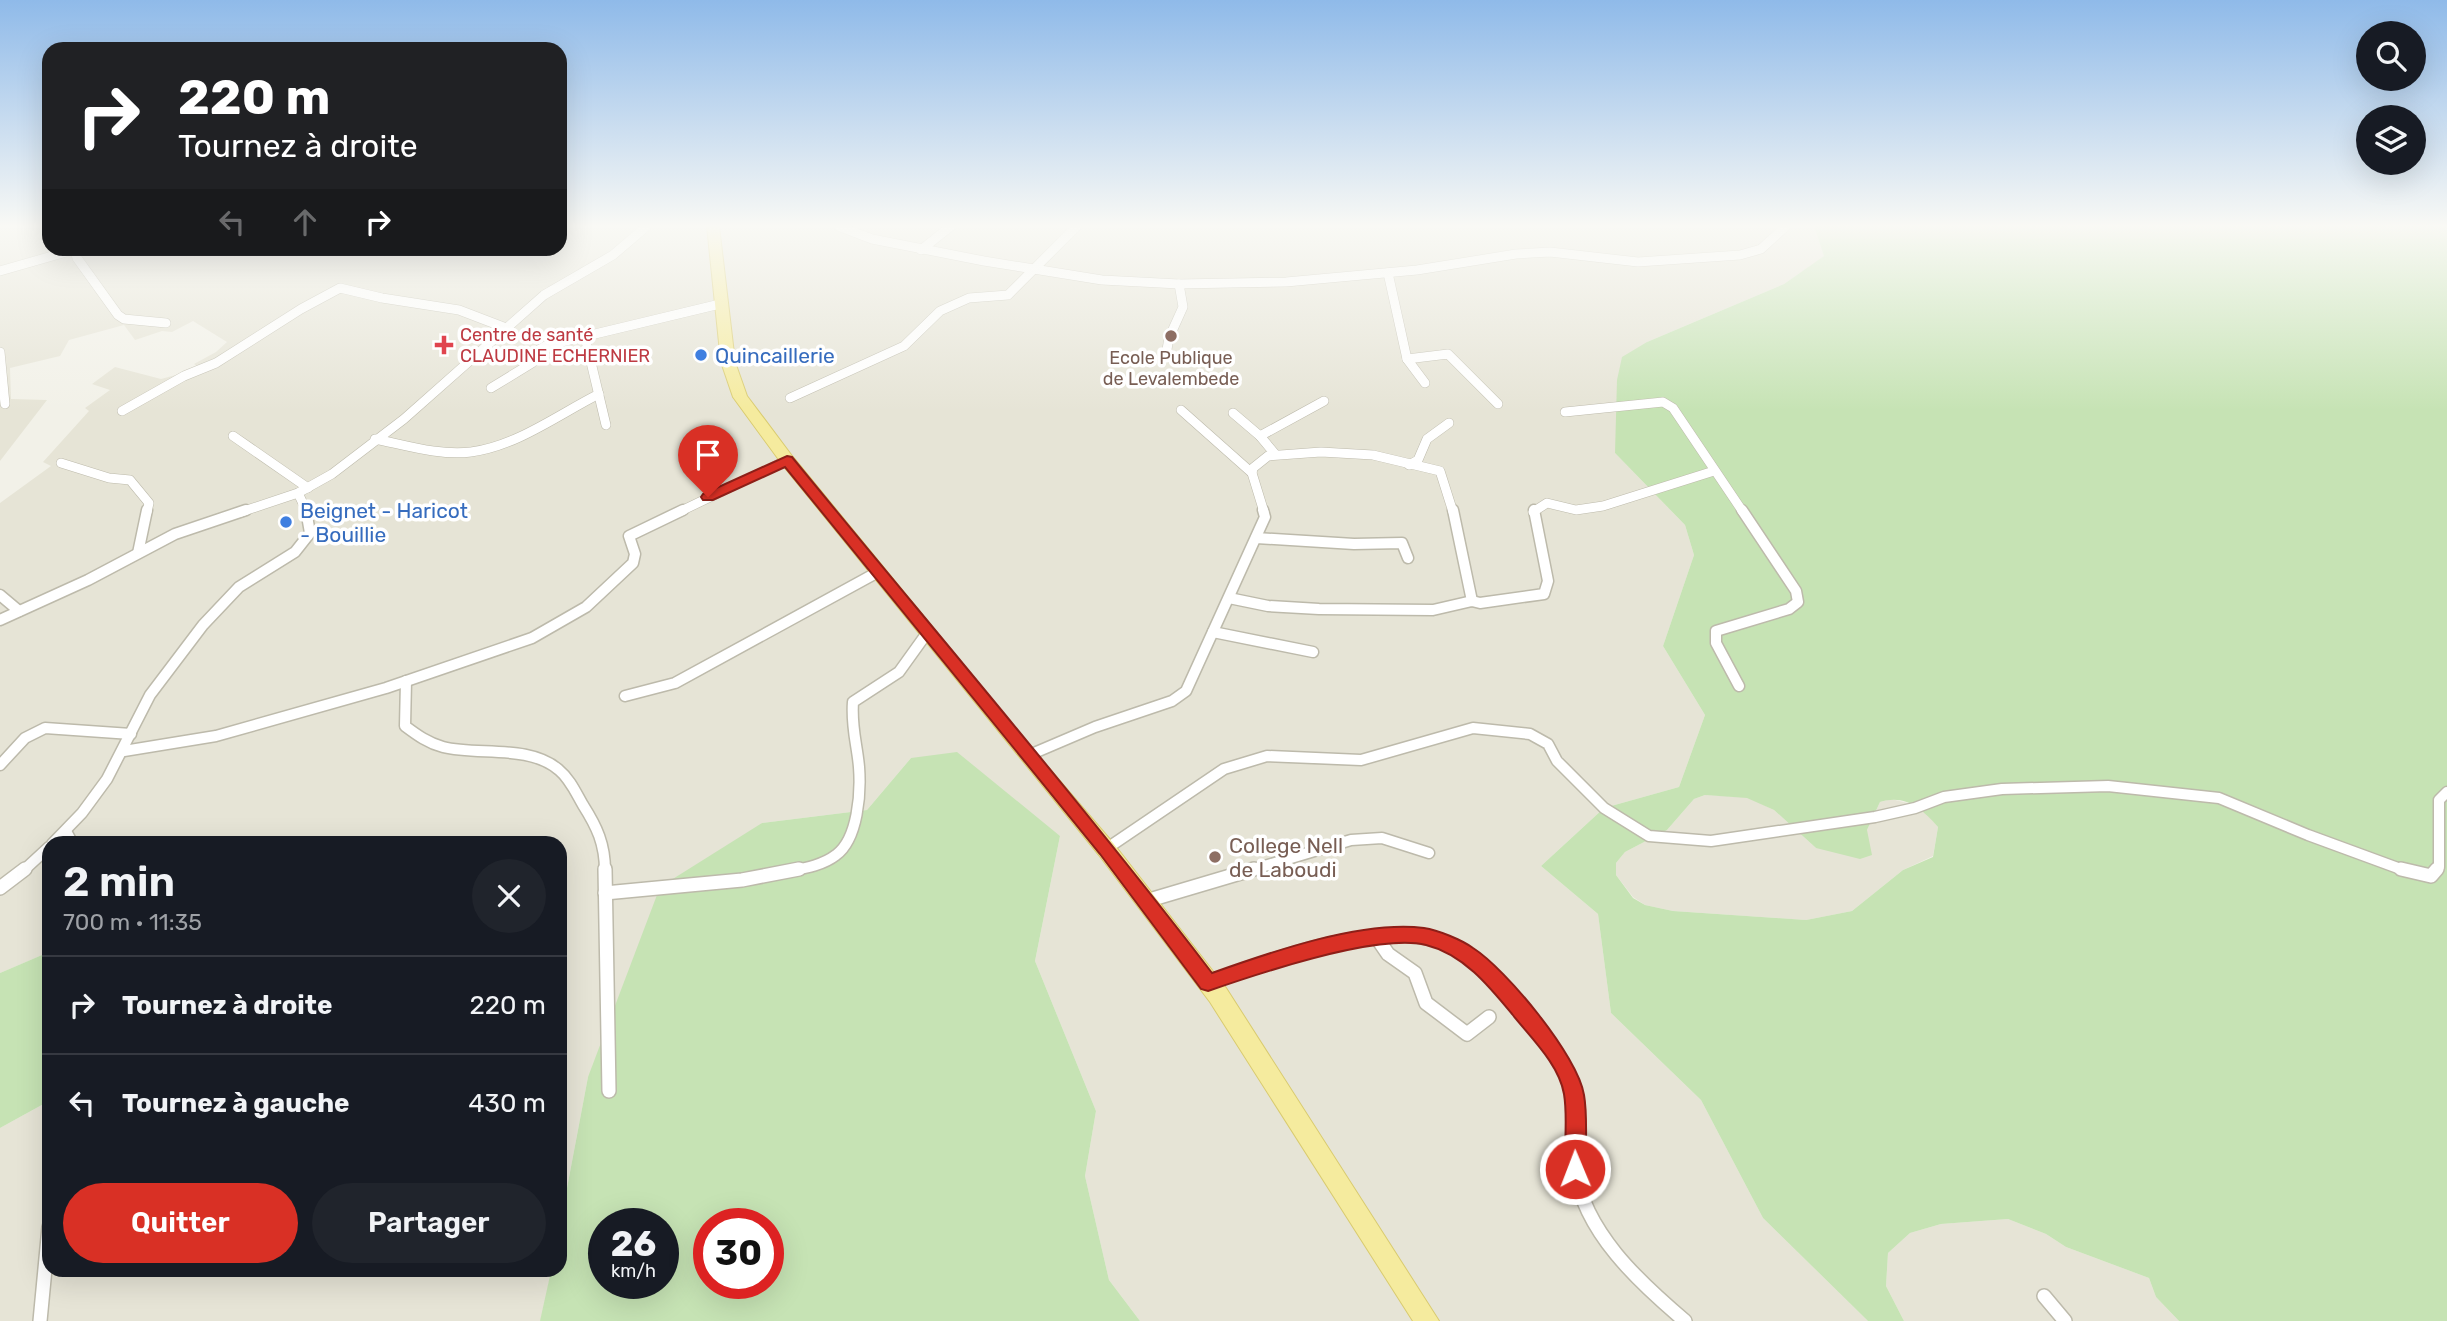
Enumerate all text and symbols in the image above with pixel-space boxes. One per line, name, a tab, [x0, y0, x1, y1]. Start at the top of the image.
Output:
map controls	[2356, 21, 2426, 175]
button: search	[2356, 21, 2426, 91]
text: 220 m	[178, 68, 330, 126]
icon: right	[63, 70, 154, 161]
button: layers	[2356, 105, 2426, 175]
text: Tournez à droite	[178, 127, 418, 165]
icon: left	[213, 203, 251, 241]
icon: ahead	[286, 203, 324, 241]
icon: right	[359, 203, 397, 241]
place label: Centre de santé CLAUDINE ECHERNIER	[460, 324, 650, 367]
marker: Ecole Publique de Levalembede	[1163, 328, 1179, 344]
marker: Centre de santé CLAUDINE ECHERNIER	[434, 335, 454, 355]
place label: Quincaillerie	[715, 343, 835, 368]
marker: Quincaillerie	[693, 347, 709, 363]
place label: Ecole Publique de Levalembede	[1103, 347, 1239, 390]
pin	[678, 425, 738, 497]
icon: arrive	[689, 436, 727, 474]
place label: Beignet - Haricot - Bouillie	[300, 498, 468, 547]
marker: Beignet - Haricot - Bouillie	[278, 514, 294, 530]
place label: College Nell de Laboudi	[1229, 833, 1343, 882]
marker: College Nell de Laboudi	[1207, 849, 1223, 865]
text: 2 min	[63, 857, 175, 907]
button: close	[472, 859, 546, 933]
text: 700 m · 11:35	[63, 908, 202, 936]
icon: right	[63, 986, 101, 1024]
text: Tournez à droite	[122, 990, 332, 1021]
text: 220 m	[469, 990, 546, 1021]
icon: left	[63, 1084, 101, 1122]
text: Tournez à gauche	[122, 1088, 350, 1119]
text: 430 m	[468, 1088, 546, 1119]
position arrow	[1538, 1132, 1612, 1206]
button: Quitter	[63, 1183, 298, 1263]
button: Partager	[312, 1183, 546, 1263]
speed limit sign: 30	[693, 1208, 784, 1299]
text: 26	[611, 1223, 656, 1265]
text: km/h	[611, 1260, 656, 1282]

